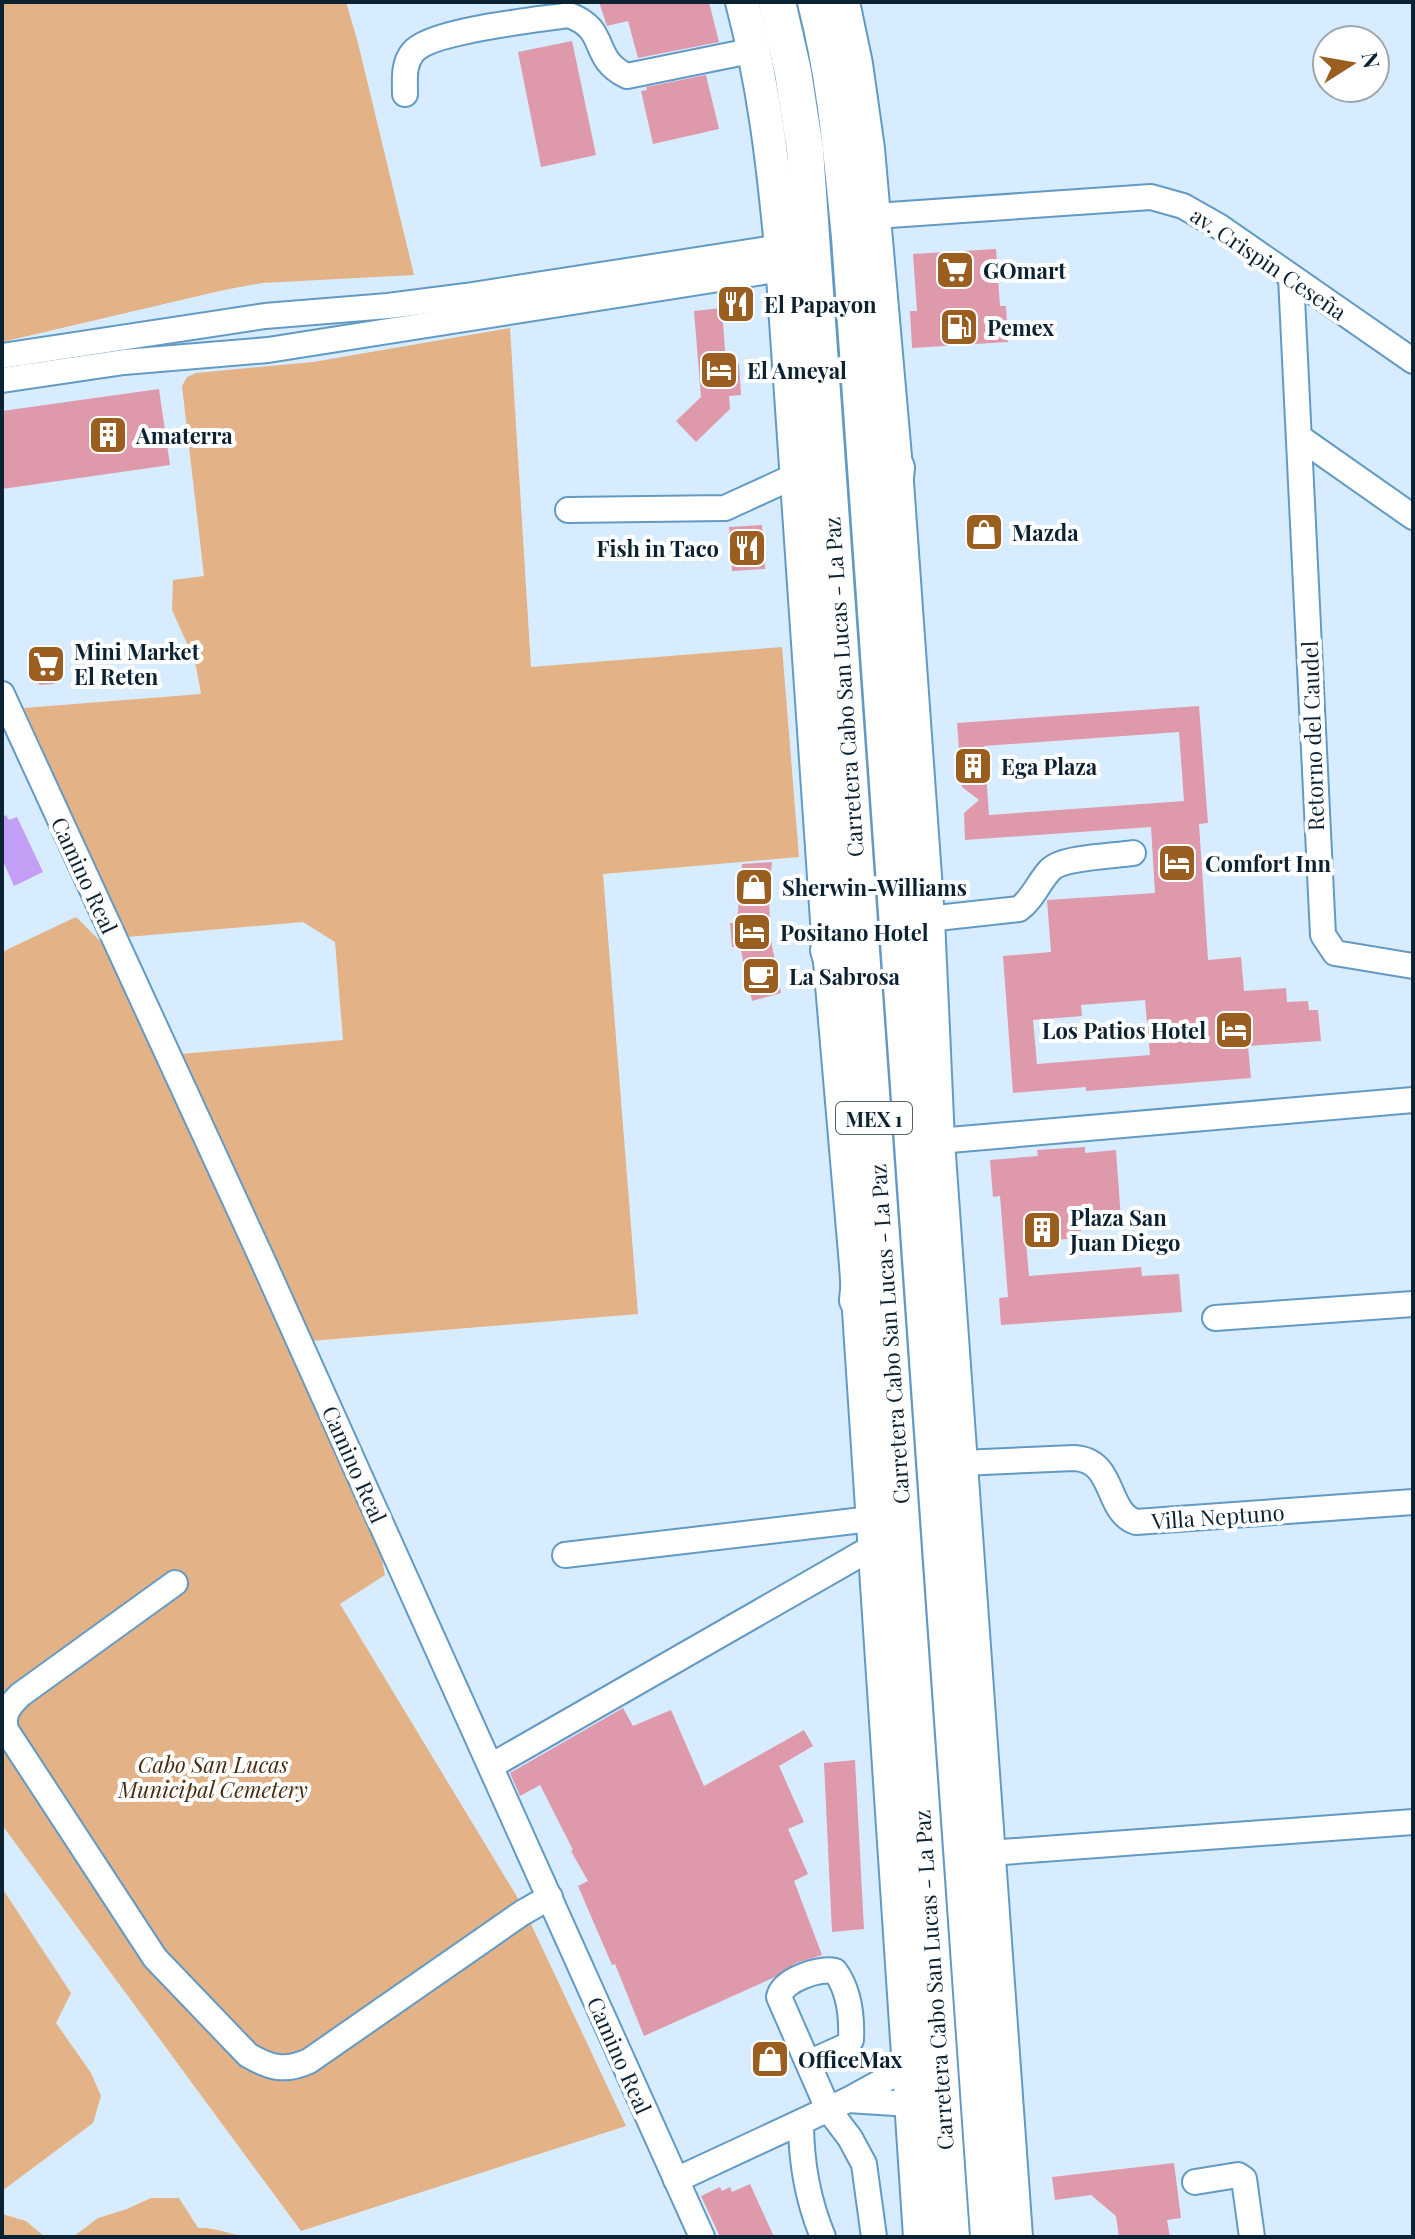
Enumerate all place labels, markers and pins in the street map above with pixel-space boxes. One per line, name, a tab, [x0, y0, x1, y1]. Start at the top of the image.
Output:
supermarket icon: GOmart	[934, 249, 976, 291]
place label: GOmart	[983, 255, 1066, 285]
restaurant icon: El Papayon	[715, 283, 757, 325]
place label: El Papayon	[764, 289, 877, 319]
fuel station icon: Pemex	[938, 306, 980, 348]
place label: Pemex	[987, 312, 1054, 342]
hotel icon: El Ameyal	[698, 349, 740, 391]
place label: El Ameyal	[747, 355, 847, 385]
building icon: Amaterra	[87, 414, 129, 456]
place label: Amaterra	[135, 420, 233, 450]
shop icon: Mazda	[963, 511, 1005, 553]
place label: Mazda	[1012, 517, 1079, 547]
restaurant icon: Fish in Taco	[726, 527, 768, 569]
place label: Fish in Taco	[596, 533, 719, 563]
place label: Mini Market El Reten	[74, 636, 200, 691]
supermarket icon: Mini Market El Reten	[25, 643, 67, 685]
building icon: Ega Plaza	[952, 745, 994, 787]
place label: Ega Plaza	[1001, 751, 1098, 781]
hotel icon: Comfort Inn	[1156, 842, 1198, 884]
place label: Comfort Inn	[1205, 848, 1331, 878]
shop icon: Sherwin-Williams	[733, 866, 775, 908]
place label: Sherwin-Williams	[782, 872, 967, 902]
hotel icon: Positano Hotel	[731, 911, 773, 953]
place label: Positano Hotel	[780, 917, 929, 947]
cafe icon: La Sabrosa	[740, 955, 782, 997]
place label: La Sabrosa	[789, 961, 901, 991]
hotel icon: Los Patios Hotel	[1213, 1009, 1255, 1051]
place label: Los Patios Hotel	[1042, 1015, 1206, 1045]
place label: Plaza San Juan Diego	[1069, 1202, 1180, 1257]
building icon: Plaza San Juan Diego	[1021, 1209, 1063, 1251]
shop icon: OfficeMax	[749, 2038, 791, 2080]
place label: OfficeMax	[798, 2044, 903, 2074]

